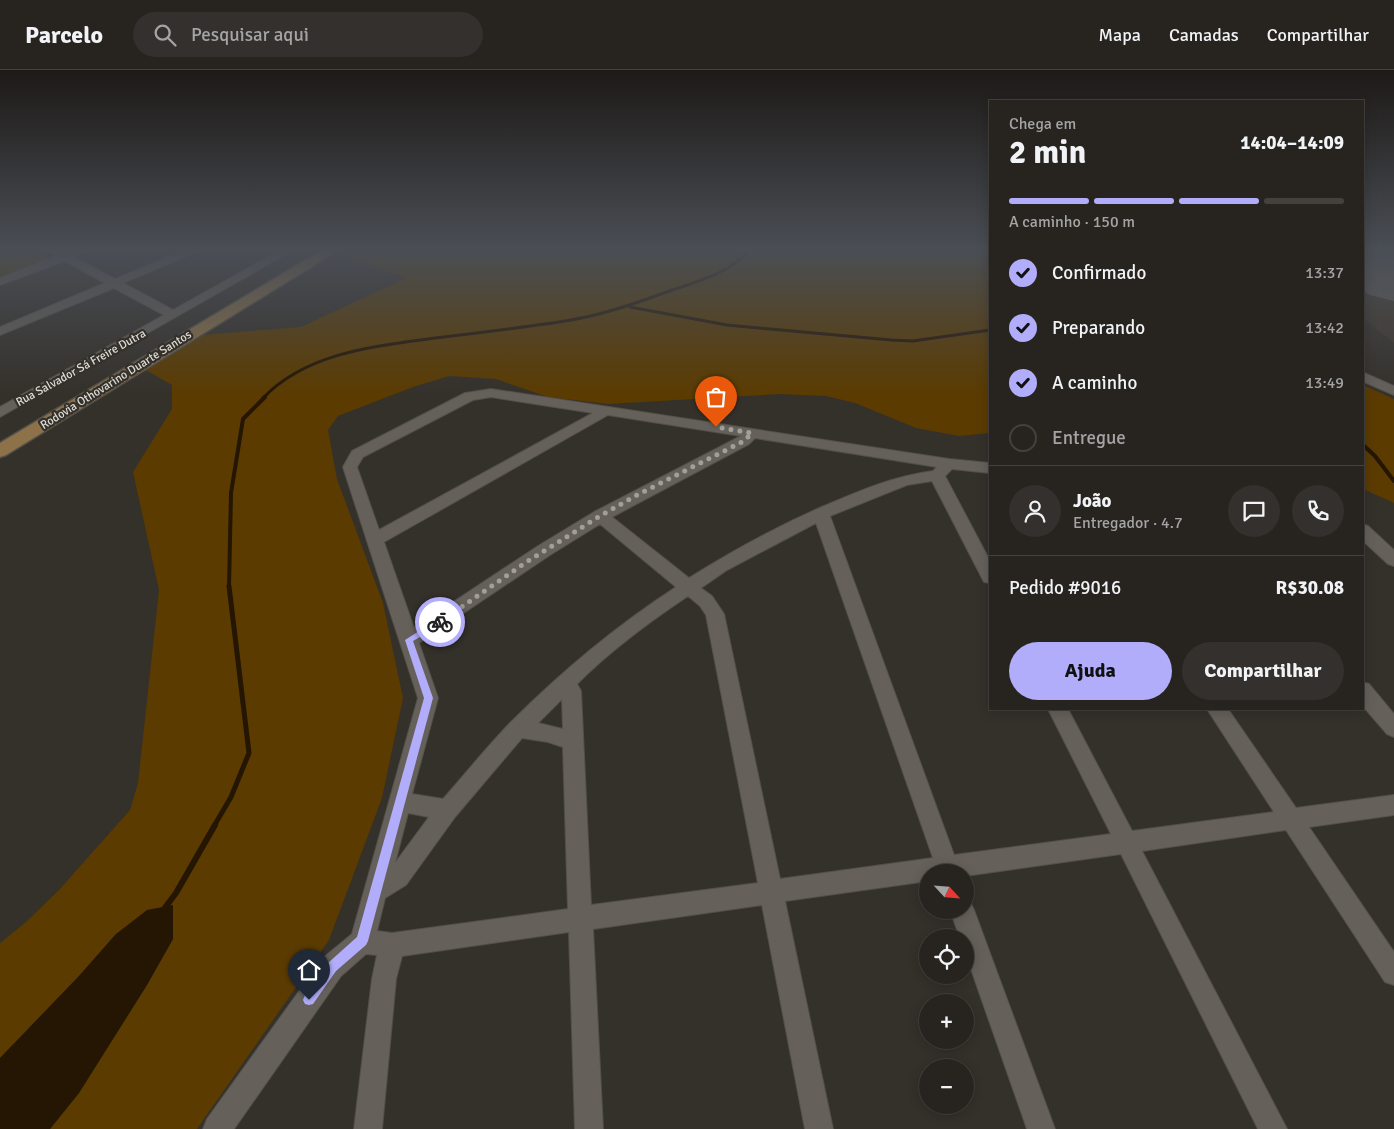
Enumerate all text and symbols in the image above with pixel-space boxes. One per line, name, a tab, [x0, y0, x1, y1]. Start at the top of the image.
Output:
search box	[133, 12, 483, 57]
text: Parcelo	[25, 20, 103, 50]
icon: search	[151, 21, 179, 49]
text: Pesquisar aqui	[191, 23, 309, 47]
text: Mapa	[1099, 24, 1141, 46]
text: Camadas	[1169, 24, 1239, 46]
text: Compartilhar	[1267, 24, 1369, 46]
text: Chega em	[1009, 114, 1076, 134]
text: 14:04–14:09	[1240, 131, 1344, 155]
text: 2 min	[1009, 133, 1086, 172]
text: A caminho · 150 m	[1009, 212, 1135, 232]
icon: check	[1009, 259, 1037, 287]
text: Confirmado	[1052, 261, 1146, 285]
text: 13:37	[1305, 263, 1344, 283]
icon: check	[1009, 314, 1037, 342]
text: Preparando	[1052, 316, 1145, 340]
text: 13:42	[1305, 318, 1344, 338]
street label: Rua Salvador Sá Freire Dutra	[13, 326, 149, 410]
street label: Rodovia Othovarino Duarte Santos	[38, 327, 194, 433]
icon: check	[1009, 369, 1037, 397]
text: A caminho	[1052, 371, 1137, 395]
text: 13:49	[1305, 373, 1344, 393]
pin	[695, 376, 737, 427]
icon: bag	[702, 383, 730, 411]
text: Entregue	[1052, 426, 1126, 450]
button: person	[1009, 485, 1061, 537]
button: chat	[1228, 485, 1280, 537]
button: phone	[1292, 485, 1344, 537]
text: João	[1073, 489, 1111, 513]
text: Entregador · 4.7	[1073, 513, 1183, 533]
text: Pedido #9016	[1009, 576, 1121, 600]
text: R$30.08	[1276, 576, 1344, 600]
courier	[415, 597, 465, 647]
icon: bike	[426, 608, 454, 636]
button: Ajuda	[1009, 642, 1172, 700]
button: Compartilhar	[1182, 642, 1344, 700]
north arrow	[919, 864, 974, 919]
map controls	[919, 864, 974, 1114]
button: locate	[919, 929, 974, 984]
pin	[288, 949, 330, 1000]
icon: home	[295, 956, 323, 984]
button: +	[919, 994, 974, 1049]
button: −	[919, 1059, 974, 1114]

